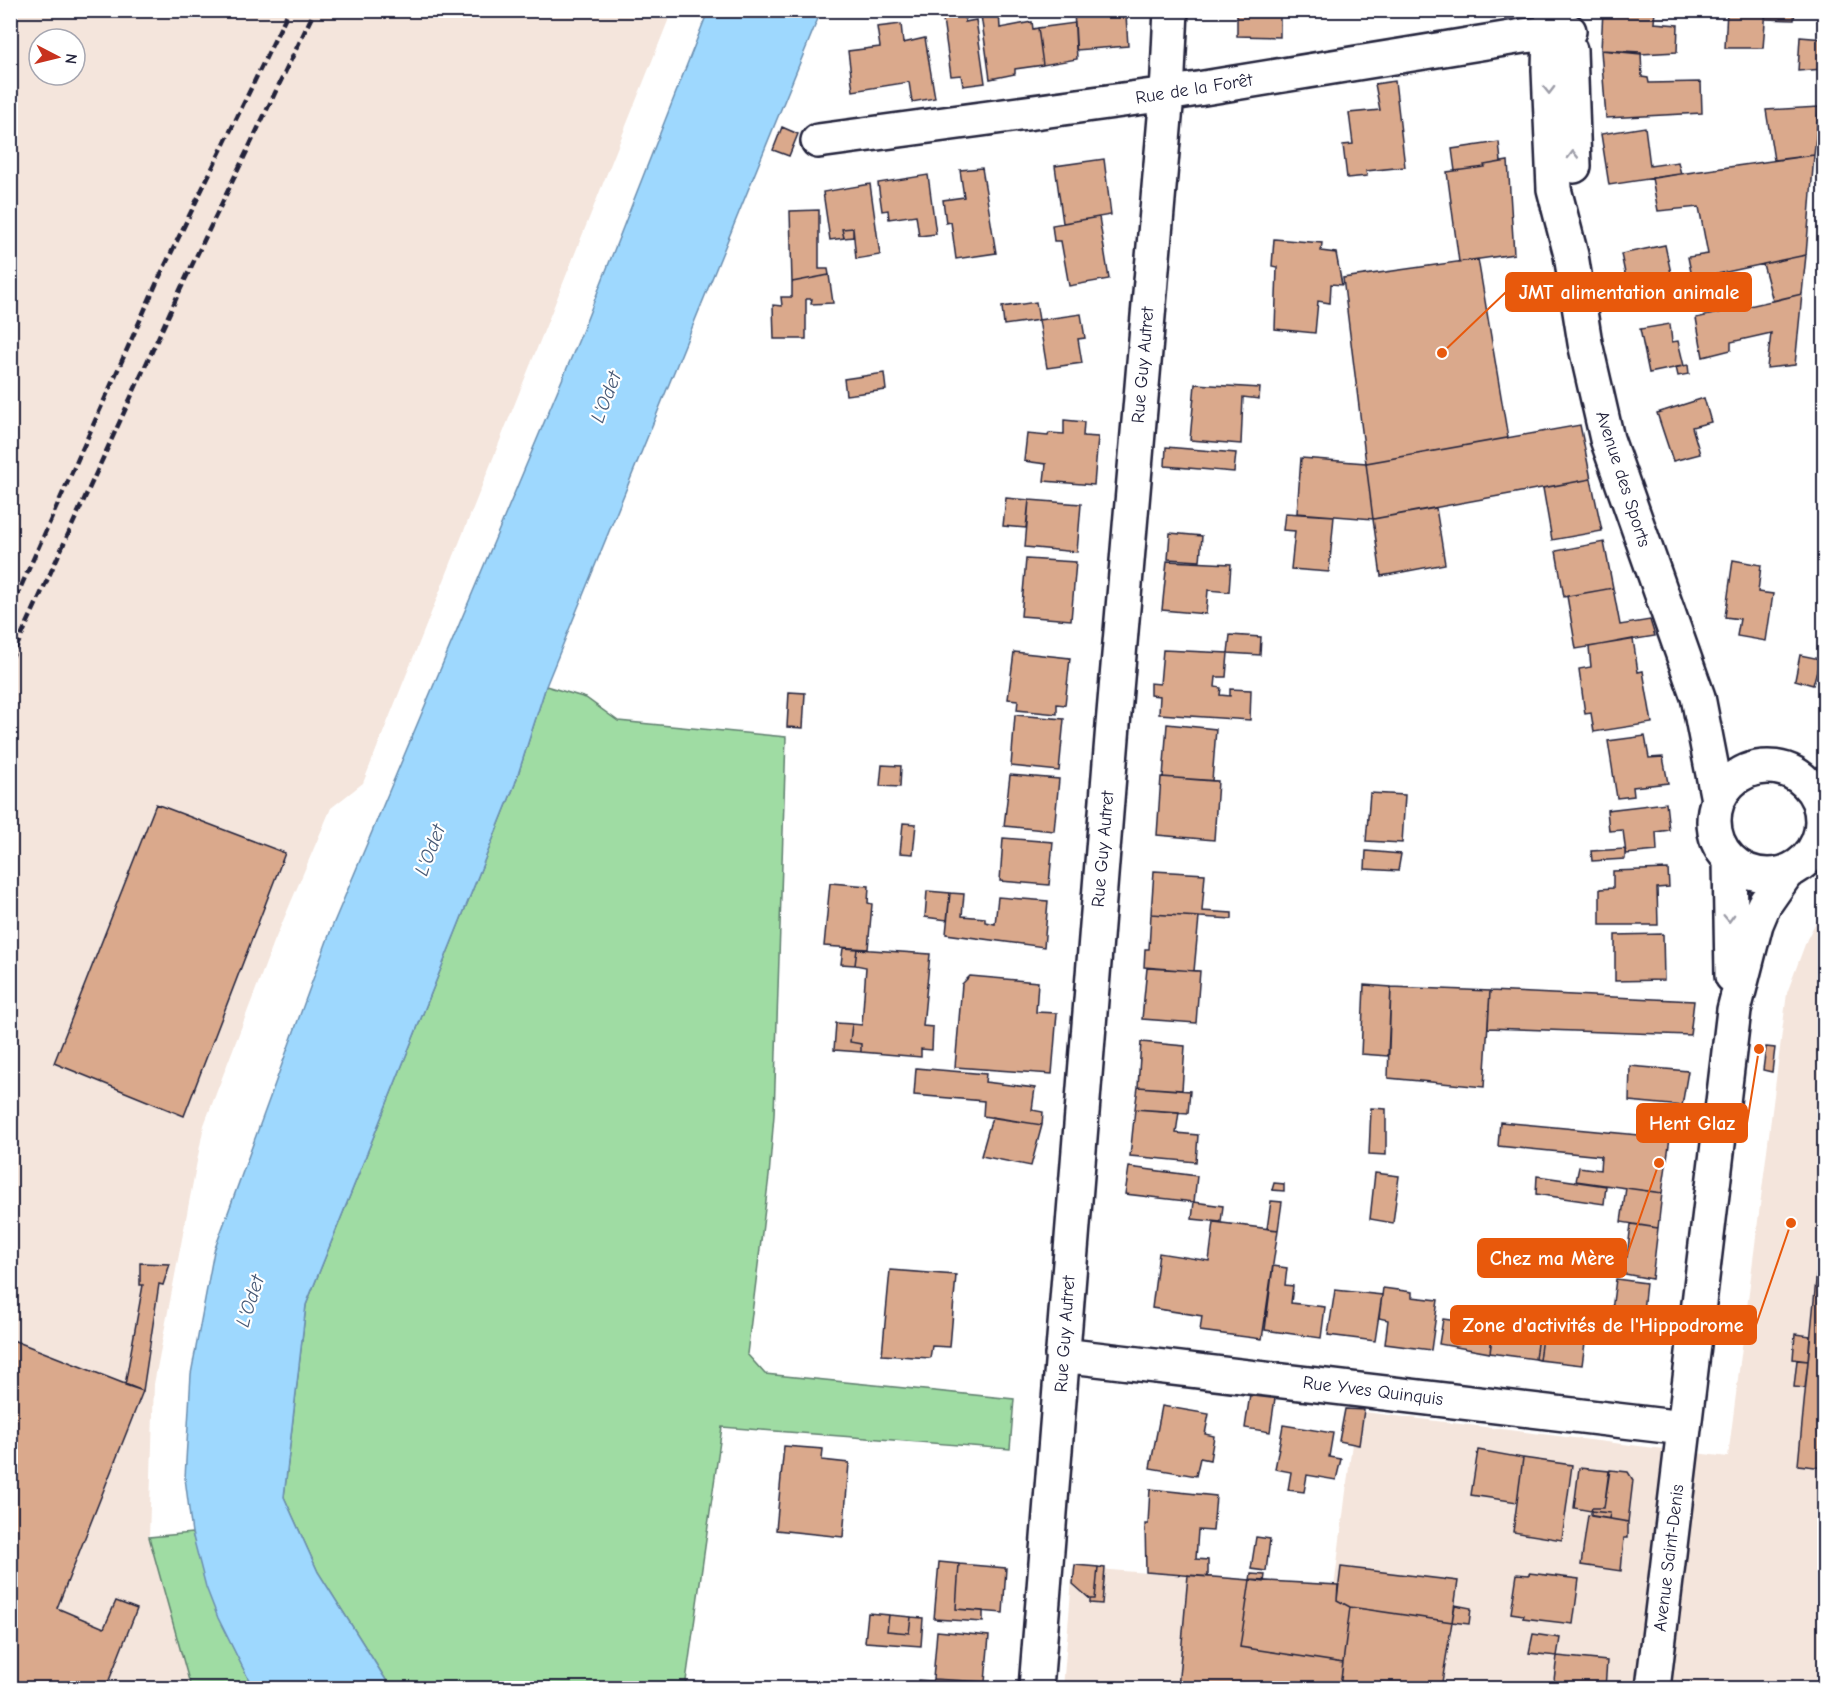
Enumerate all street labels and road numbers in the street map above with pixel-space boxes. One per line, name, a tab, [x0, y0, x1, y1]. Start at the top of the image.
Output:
street label: Rue de la Forêt	[1134, 69, 1255, 109]
street label: Rue Guy Autret	[1127, 305, 1159, 424]
street label: Avenue des Sports	[1591, 408, 1655, 550]
street label: Rue Guy Autret	[1087, 789, 1119, 908]
street label: Rue Guy Autret	[1050, 1274, 1080, 1393]
street label: Rue Yves Quinquis	[1302, 1372, 1444, 1410]
street label: Avenue Saint-Denis	[1650, 1483, 1688, 1633]

